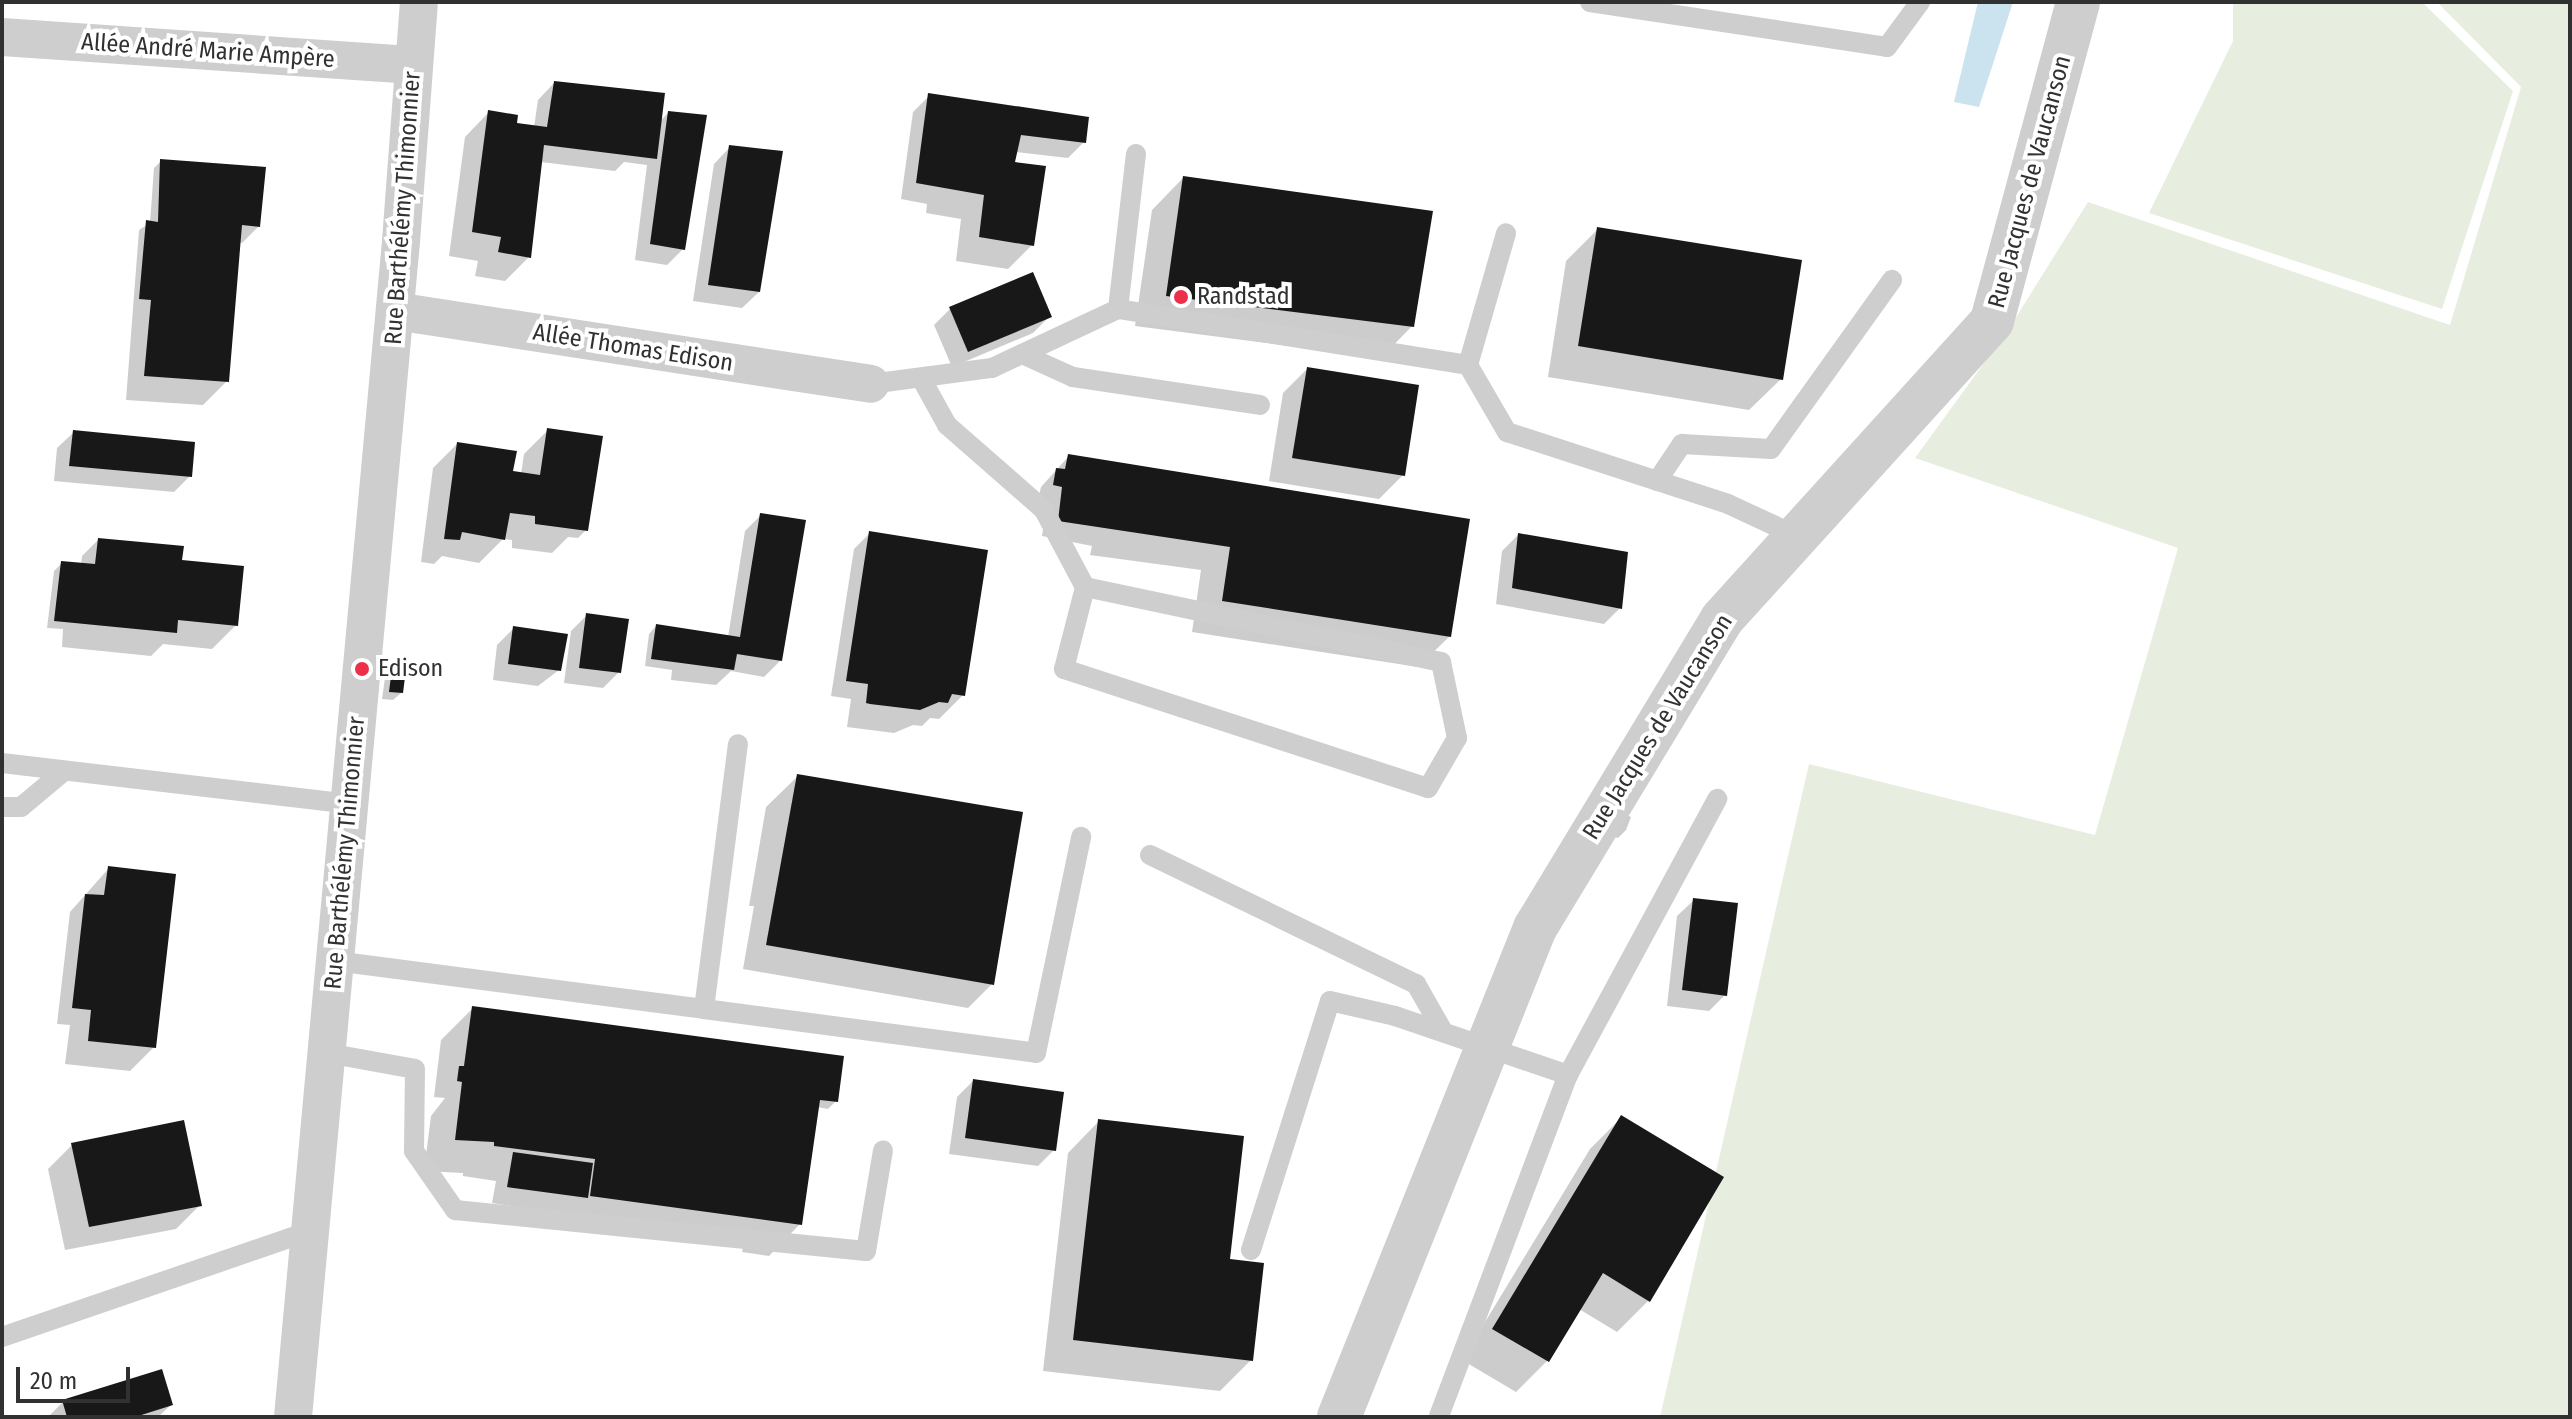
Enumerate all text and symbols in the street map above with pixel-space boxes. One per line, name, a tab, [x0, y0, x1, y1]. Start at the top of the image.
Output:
street label: Allée André Marie Ampère	[80, 28, 336, 74]
street label: Rue Jacques de Vaucanson	[1982, 53, 2078, 311]
street label: Rue Barthélémy Thimonnier	[379, 70, 427, 346]
place label: Randstad	[1197, 283, 1290, 311]
marker: Randstad	[1172, 288, 1190, 306]
street label: Allée Thomas Edison	[531, 318, 735, 378]
street label: Rue Jacques de Vaucanson	[1577, 609, 1739, 845]
place label: Edison	[378, 655, 443, 683]
marker: Edison	[353, 660, 371, 678]
street label: Rue Barthélémy Thimonnier	[319, 715, 371, 991]
scale bar	[20, 1351, 134, 1401]
text: 20 m	[30, 1367, 77, 1395]

